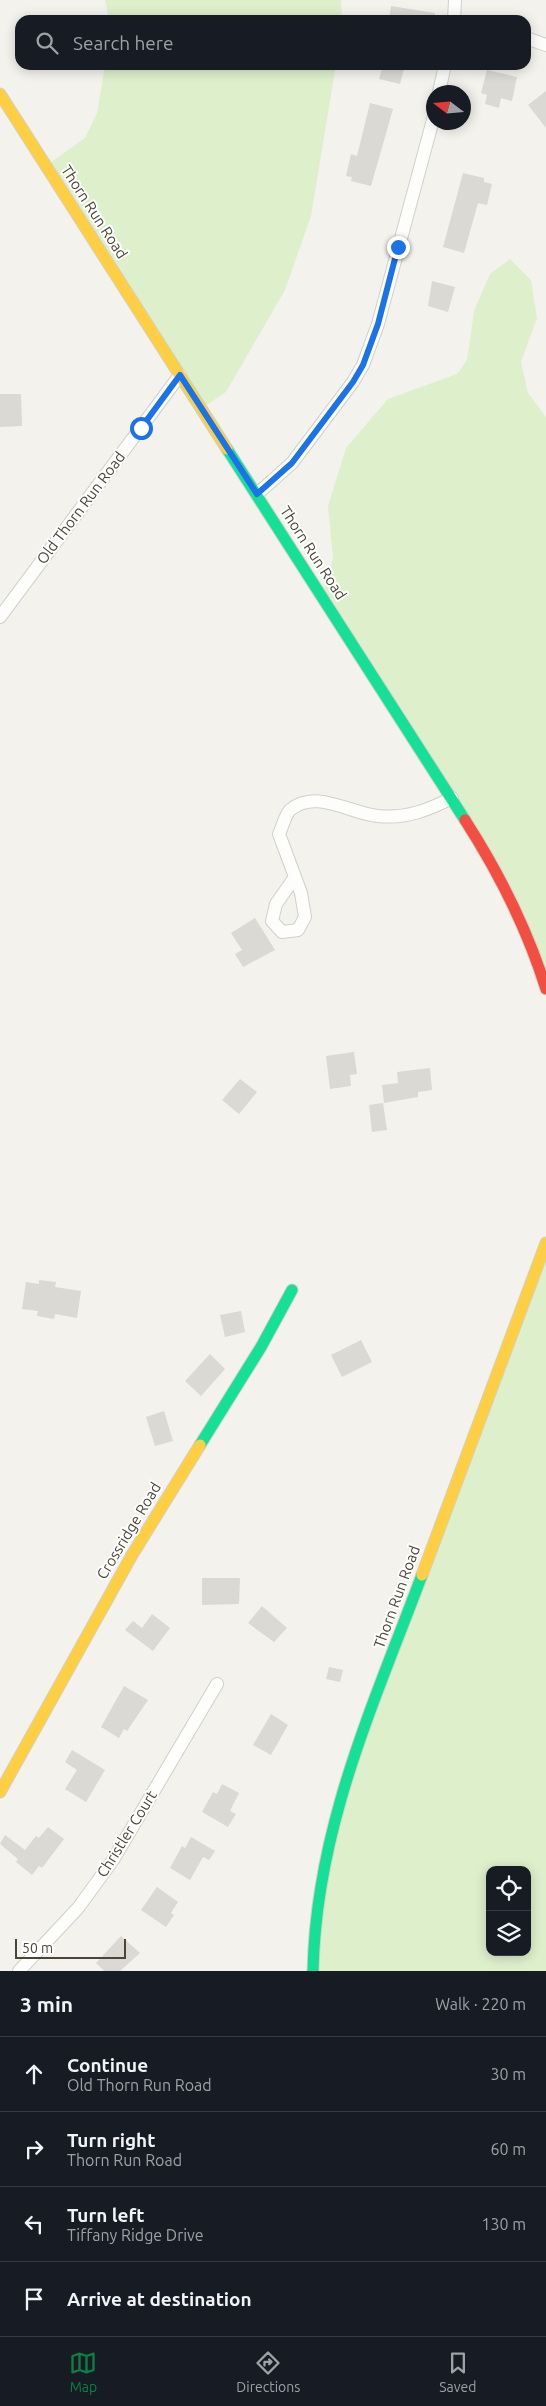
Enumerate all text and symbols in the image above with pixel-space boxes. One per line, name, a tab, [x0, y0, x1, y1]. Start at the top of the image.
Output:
search box	[15, 15, 531, 70]
icon: search	[33, 29, 61, 57]
text: Search here	[73, 32, 173, 54]
north arrow	[426, 85, 471, 130]
street label: Thorn Run Road	[58, 162, 131, 262]
route end	[387, 236, 410, 259]
route start	[130, 417, 153, 440]
street label: Old Thorn Run Road	[33, 448, 128, 567]
street label: Thorn Run Road	[277, 503, 350, 603]
street label: Crossridge Road	[93, 1479, 164, 1582]
street label: Thorn Run Road	[370, 1543, 423, 1650]
street label: Christler Court	[93, 1787, 160, 1880]
map controls	[486, 1866, 531, 1956]
button: locate	[486, 1866, 531, 1911]
button: layers	[486, 1911, 531, 1956]
scale bar	[15, 1936, 126, 1959]
text: 50 m	[22, 1940, 53, 1956]
text: 3 min	[20, 1992, 73, 2016]
text: Walk · 220 m	[435, 1995, 526, 2013]
text: Continue	[67, 2054, 148, 2076]
icon: ahead	[20, 2060, 48, 2088]
text: 30 m	[490, 2065, 526, 2083]
text: Old Thorn Run Road	[67, 2076, 212, 2094]
text: Turn right	[67, 2129, 155, 2151]
icon: right	[20, 2135, 48, 2163]
text: 60 m	[490, 2140, 526, 2158]
text: Thorn Run Road	[67, 2151, 182, 2169]
text: Turn left	[67, 2204, 145, 2226]
icon: left	[20, 2210, 48, 2238]
text: 130 m	[481, 2215, 526, 2233]
text: Tiffany Ridge Drive	[67, 2226, 204, 2244]
icon: arrive	[20, 2285, 48, 2313]
text: Arrive at destination	[67, 2288, 252, 2310]
tab: Map	[69, 2349, 97, 2395]
tab: Directions	[236, 2349, 300, 2395]
tab: Saved	[439, 2349, 477, 2395]

